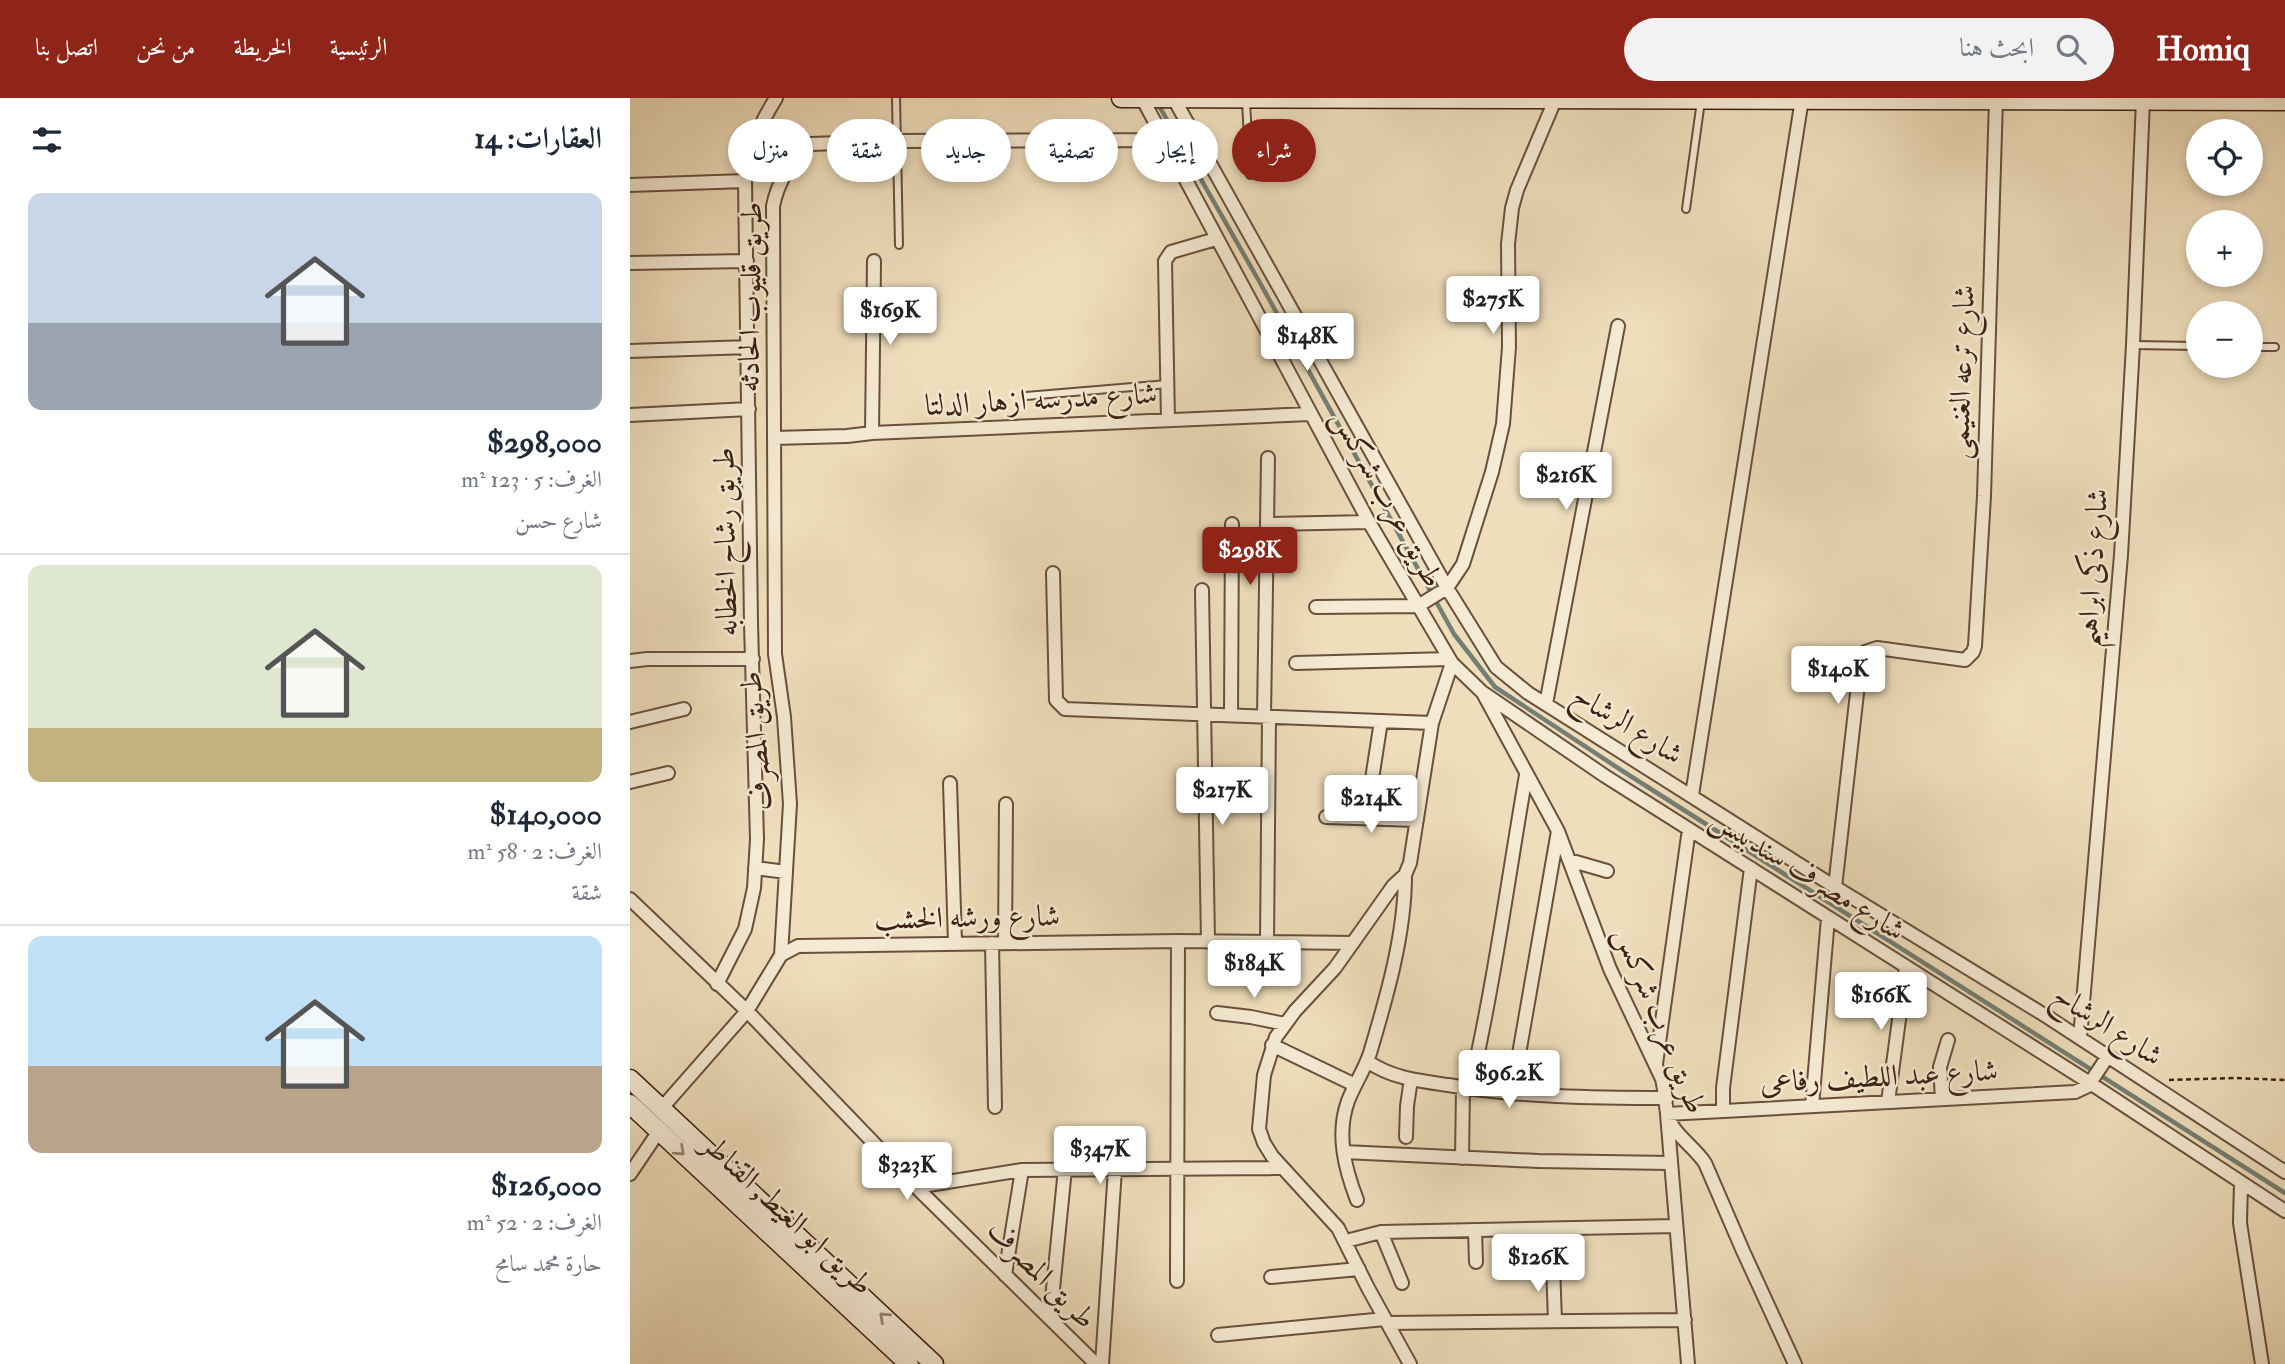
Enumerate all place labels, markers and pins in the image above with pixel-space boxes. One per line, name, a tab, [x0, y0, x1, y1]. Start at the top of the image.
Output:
pin: $275K	[1444, 276, 1542, 336]
pin: $169K	[841, 288, 939, 347]
pin: $148K	[1258, 314, 1356, 373]
pin: $216K	[1517, 452, 1615, 512]
pin: $298K	[1201, 528, 1299, 587]
pin: $140K	[1789, 646, 1887, 706]
pin: $217K	[1173, 768, 1271, 827]
pin: $214K	[1322, 776, 1420, 835]
pin: $184K	[1205, 940, 1303, 1000]
pin: $166K	[1832, 972, 1930, 1032]
pin: $96.2K	[1452, 1051, 1566, 1110]
pin: $347K	[1051, 1126, 1149, 1186]
pin: $323K	[858, 1142, 956, 1202]
pin: $126K	[1489, 1234, 1587, 1294]

